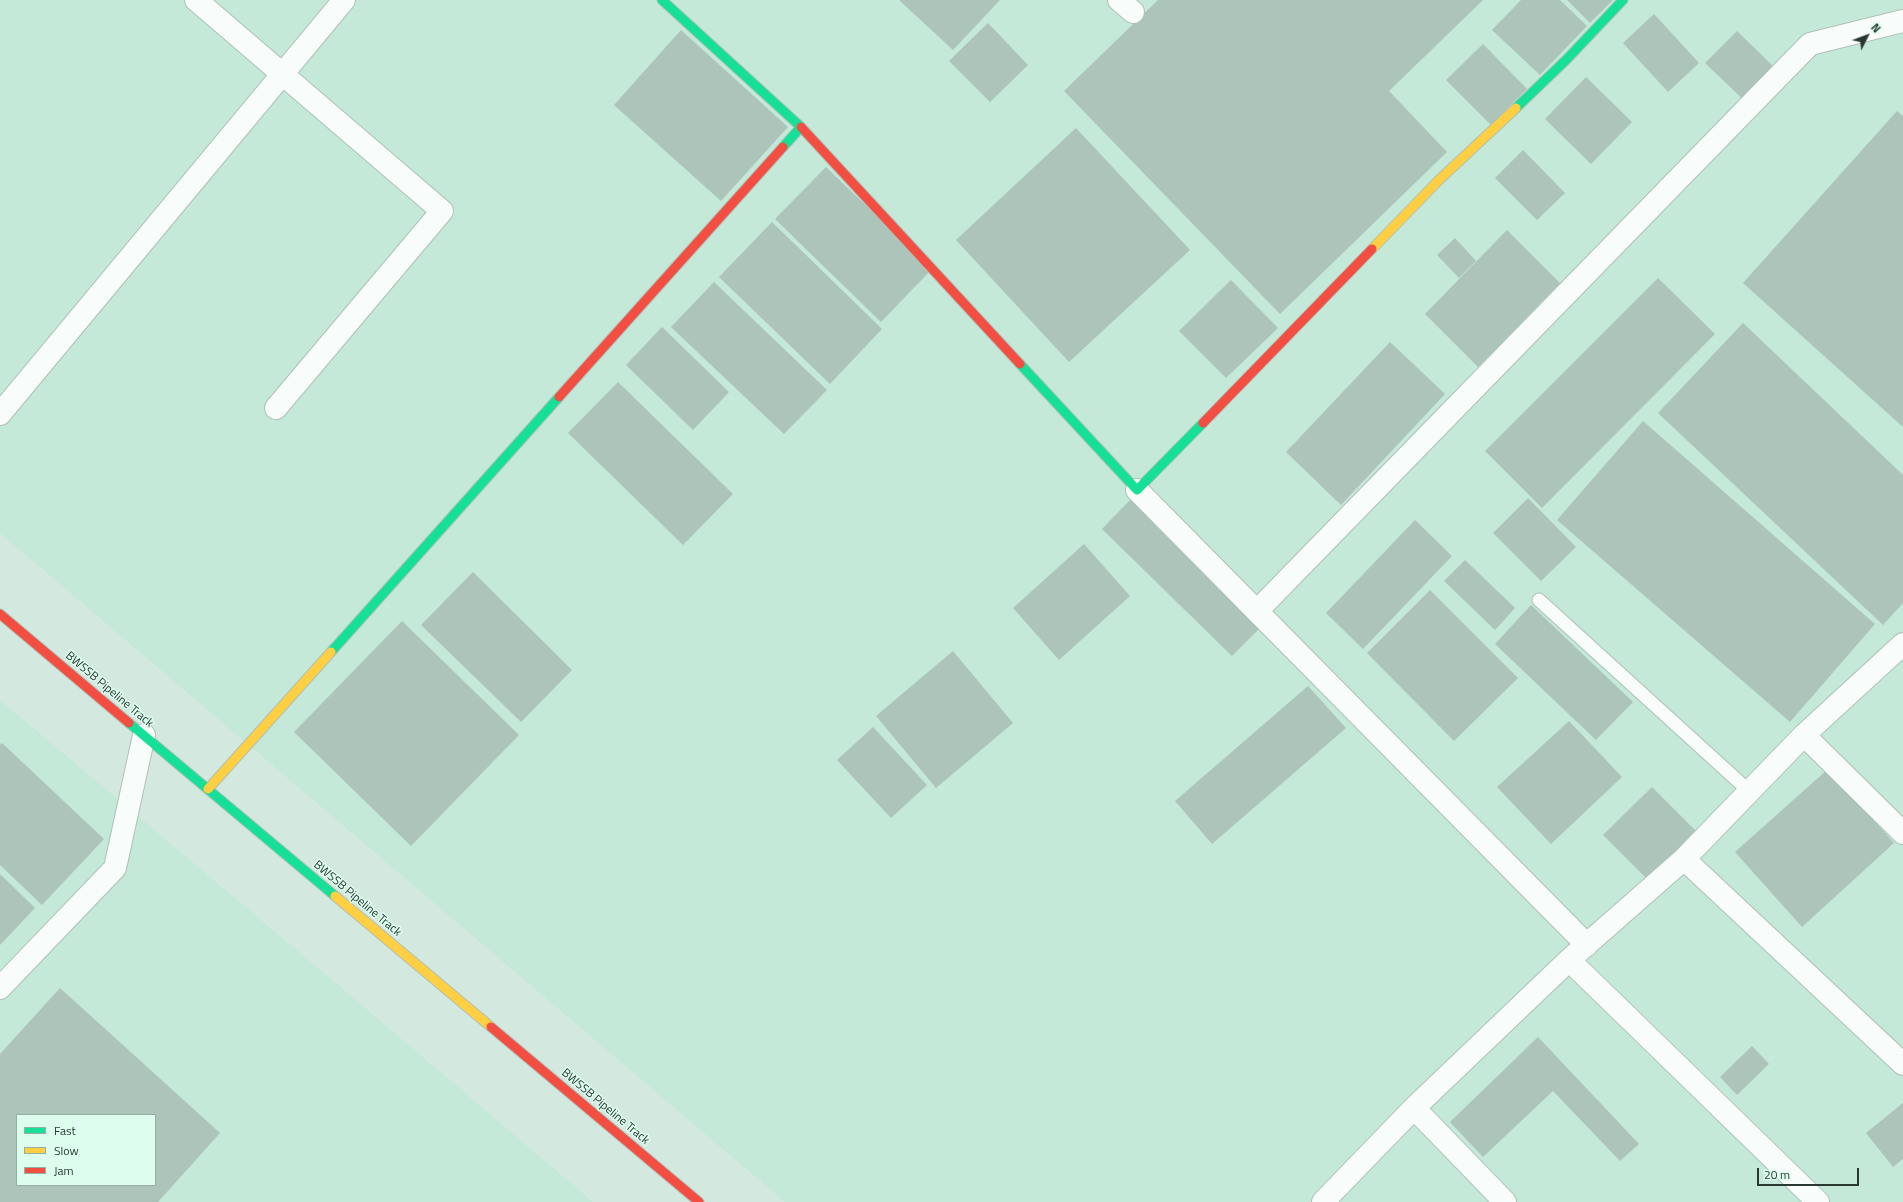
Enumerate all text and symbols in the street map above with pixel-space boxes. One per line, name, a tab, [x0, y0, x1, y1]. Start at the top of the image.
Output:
north arrow	[1847, 16, 1887, 56]
text: N	[1867, 20, 1884, 36]
street label: BWSSB Pipeline Track	[62, 649, 156, 731]
street label: BWSSB Pipeline Track	[310, 858, 404, 940]
street label: BWSSB Pipeline Track	[558, 1066, 652, 1148]
legend	[16, 1114, 156, 1186]
text: Fast	[54, 1121, 76, 1140]
text: Slow	[54, 1141, 79, 1160]
scale bar	[1759, 1160, 1861, 1186]
text: Jam	[54, 1161, 74, 1180]
text: 20 m	[1764, 1165, 1790, 1184]

